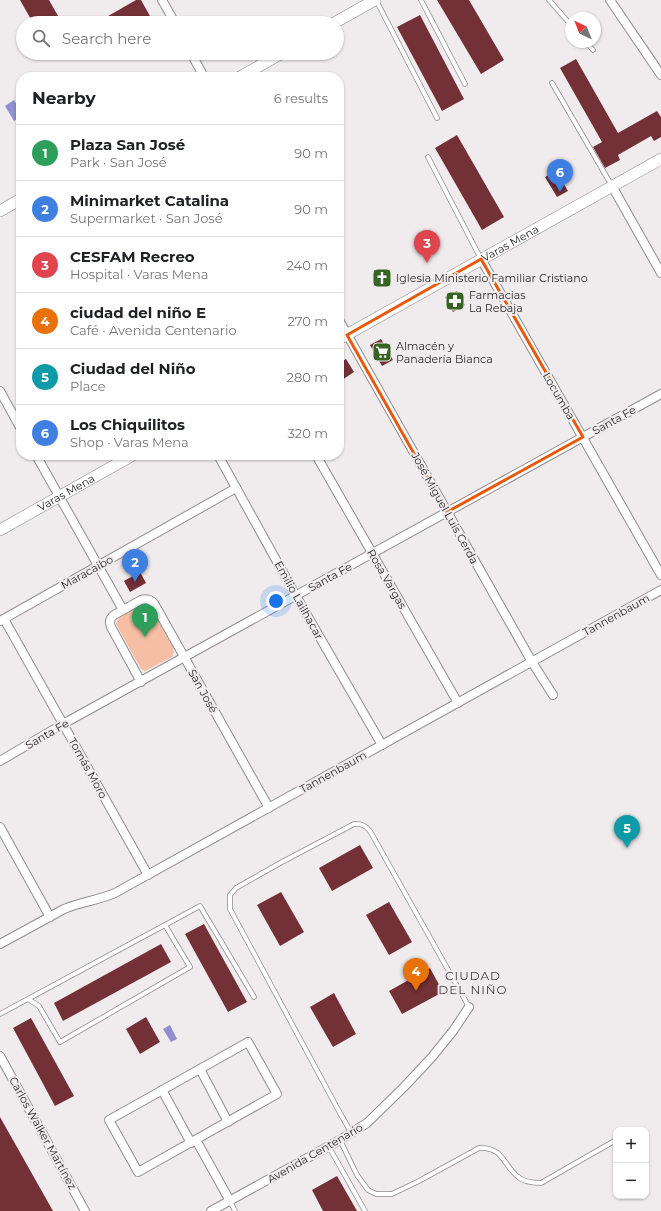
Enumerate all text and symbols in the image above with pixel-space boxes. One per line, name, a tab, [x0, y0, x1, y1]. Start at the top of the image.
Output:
north arrow	[565, 12, 601, 48]
search box	[16, 16, 344, 60]
icon: search	[30, 27, 52, 49]
text: Search here	[62, 29, 151, 48]
text: Nearby	[32, 88, 96, 108]
text: 6 results	[274, 90, 328, 106]
text: Plaza San José	[70, 135, 185, 154]
text: 1	[42, 145, 48, 161]
text: 90 m	[294, 145, 328, 161]
text: Park · San José	[70, 154, 167, 170]
pin: 6	[547, 159, 573, 192]
text: Minimarket Catalina	[70, 191, 229, 210]
text: 2	[41, 201, 49, 217]
text: 90 m	[294, 201, 328, 217]
text: Supermarket · San José	[70, 210, 223, 226]
street label: Varas Mena	[479, 222, 541, 265]
pin: 3	[414, 230, 440, 263]
text: CESFAM Recreo	[70, 247, 195, 266]
text: 3	[41, 257, 49, 273]
text: 240 m	[287, 257, 328, 273]
text: Hospital · Varas Mena	[70, 266, 208, 282]
church icon: Iglesia Ministerio Familiar Cristiano	[371, 267, 393, 289]
place label: Iglesia Ministerio Familiar Cristiano	[396, 271, 588, 285]
place label: Farmacias La Rebaja	[469, 288, 526, 315]
pharmacy icon: Farmacias La Rebaja	[444, 290, 466, 312]
text: ciudad del niño E	[70, 303, 206, 322]
text: 4	[41, 313, 49, 329]
text: 270 m	[287, 313, 328, 329]
text: Café · Avenida Centenario	[70, 322, 237, 338]
place label: Almacén y Panadería Bianca	[396, 339, 493, 366]
supermarket icon: Almacén y Panadería Bianca	[371, 341, 393, 363]
text: Ciudad del Niño	[70, 359, 196, 378]
text: 5	[41, 369, 49, 385]
text: 280 m	[287, 369, 328, 385]
street label: Locumba	[540, 370, 578, 422]
text: Place	[70, 378, 106, 394]
street label: Santa Fe	[590, 402, 639, 438]
text: Los Chiquilitos	[70, 415, 185, 434]
text: 6	[41, 425, 49, 441]
text: 320 m	[288, 425, 328, 441]
text: Shop · Varas Mena	[70, 434, 189, 450]
street label: José Miguel Luis Cerda	[408, 449, 482, 566]
street label: Varas Mena	[35, 471, 97, 514]
street label: Rosa Vargas	[364, 547, 410, 612]
pin: 2	[122, 549, 148, 582]
street label: Maracaibo	[58, 552, 116, 592]
street label: Emilio Lailhacar	[272, 558, 326, 642]
street label: Santa Fe	[306, 559, 355, 595]
your location	[266, 591, 286, 611]
street label: Tannenbaum	[580, 591, 652, 639]
pin: 1	[132, 604, 158, 637]
street label: San José	[185, 667, 221, 716]
street label: Santa Fe	[23, 716, 71, 752]
street label: Tomás Moro	[65, 735, 111, 801]
street label: Tannenbaum	[297, 748, 369, 796]
pin: 5	[614, 815, 640, 848]
pin: 4	[403, 958, 429, 991]
district label: CIUDAD DEL NIÑO	[438, 968, 508, 997]
street label: Carlos Walker Martínez	[6, 1074, 80, 1192]
street label: Avenida Centenario	[265, 1120, 365, 1186]
map controls	[613, 1127, 649, 1199]
button: +	[613, 1127, 649, 1163]
button: −	[613, 1163, 649, 1199]

